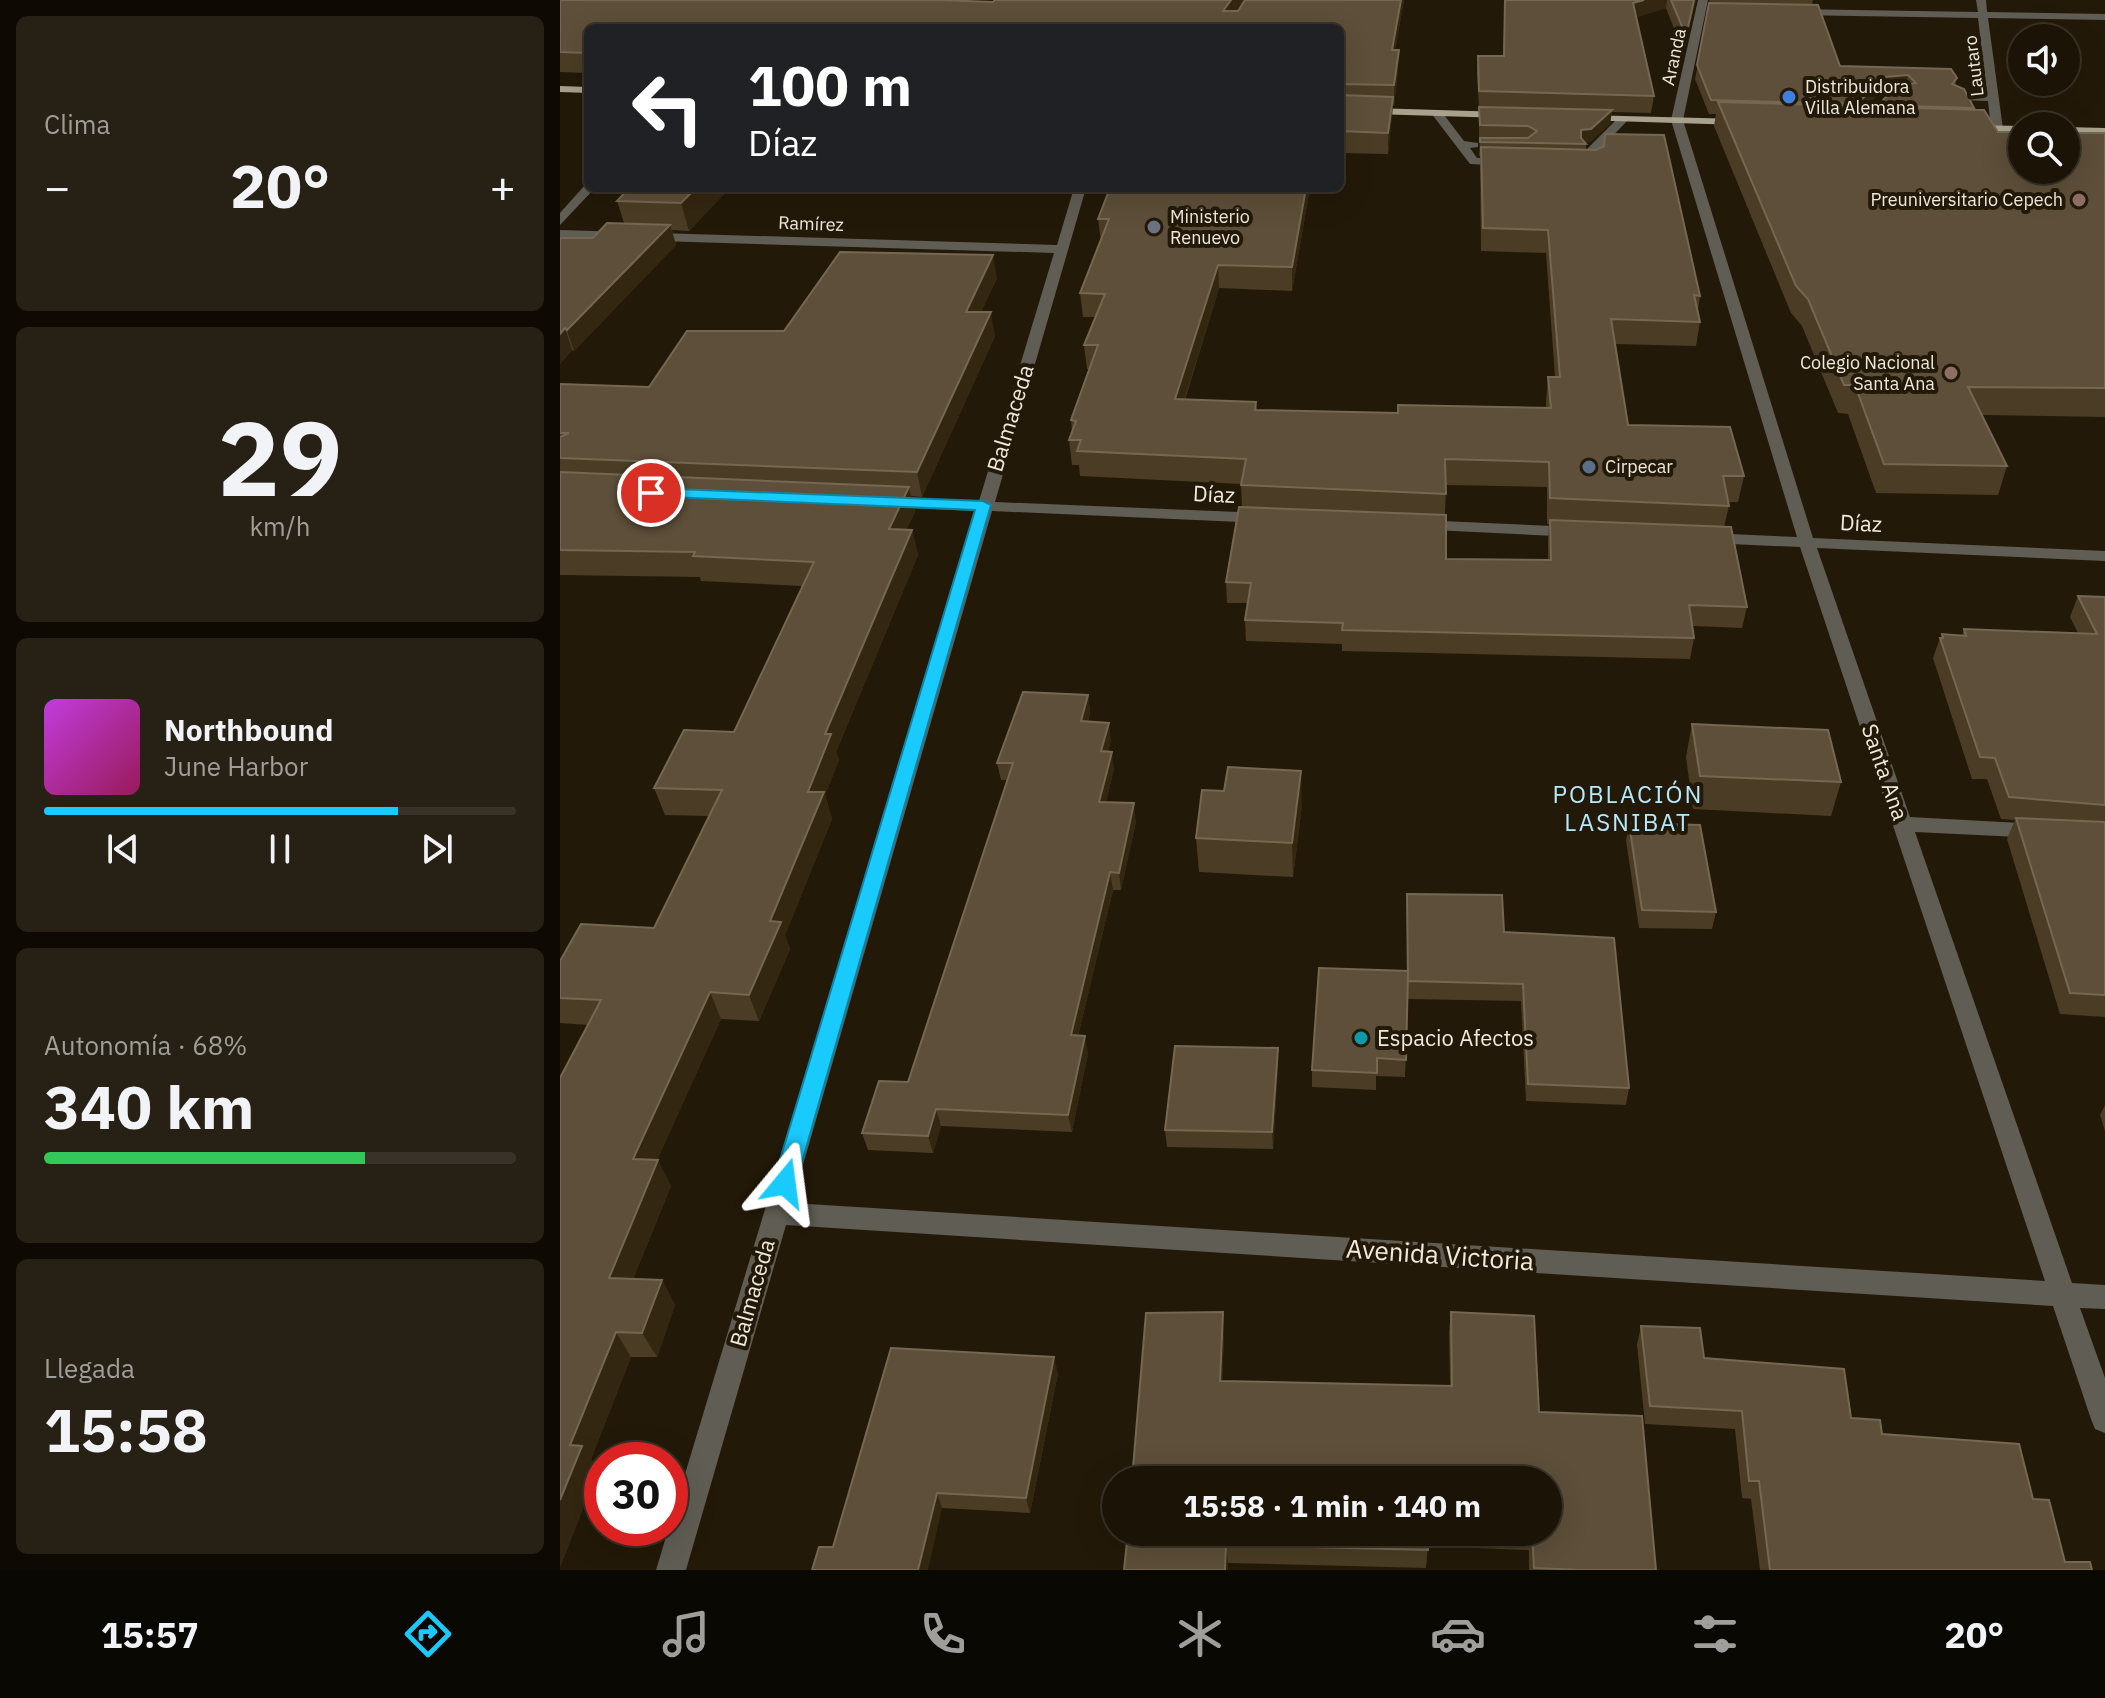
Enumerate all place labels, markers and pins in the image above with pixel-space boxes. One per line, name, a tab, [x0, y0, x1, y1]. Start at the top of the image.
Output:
place label: Distribuidora Villa Alemana	[1805, 75, 1916, 119]
marker: Distribuidora Villa Alemana	[1780, 88, 1798, 106]
place label: Preuniversitario Cepech	[1870, 188, 2063, 211]
marker: Preuniversitario Cepech	[2070, 191, 2088, 209]
place label: Ministerio Renuevo	[1170, 205, 1250, 249]
marker: Ministerio Renuevo	[1145, 218, 1163, 236]
place label: Colegio Nacional Santa Ana	[1800, 351, 1935, 395]
marker: Colegio Nacional Santa Ana	[1942, 364, 1960, 382]
place label: Cirpecar	[1605, 455, 1673, 478]
marker: Cirpecar	[1580, 458, 1598, 476]
pin	[617, 459, 685, 527]
place label: Espacio Afectos	[1377, 1023, 1534, 1052]
marker: Espacio Afectos	[1352, 1029, 1370, 1047]

